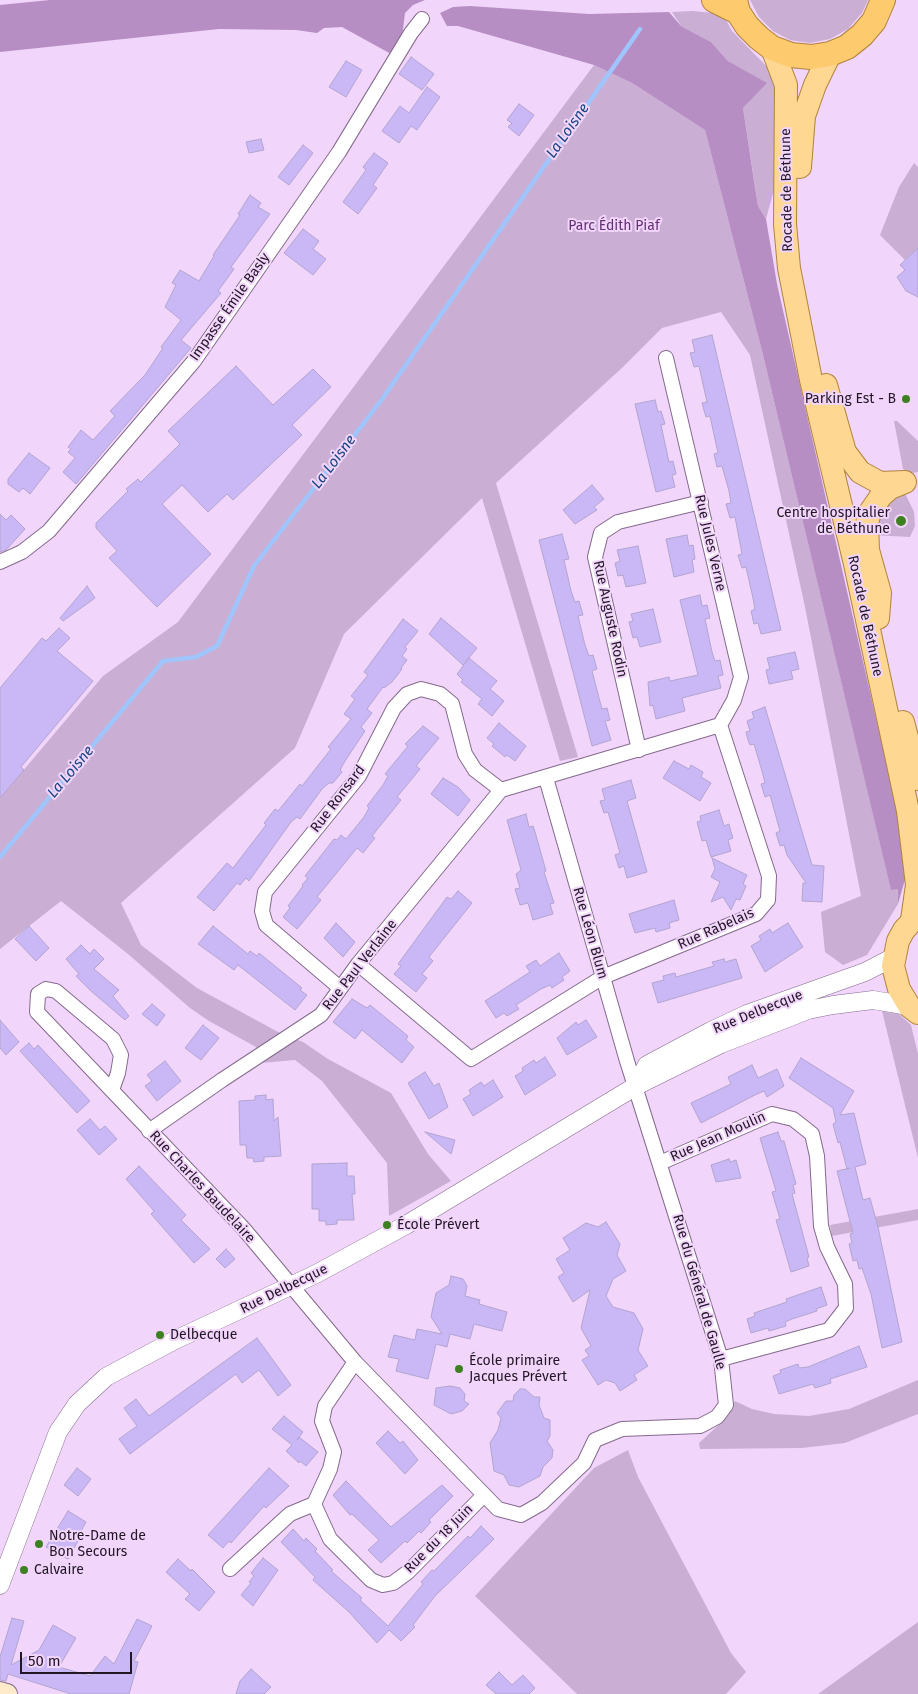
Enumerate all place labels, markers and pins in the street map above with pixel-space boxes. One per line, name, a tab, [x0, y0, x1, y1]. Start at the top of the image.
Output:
place label: Parking Est - B	[805, 391, 896, 407]
marker: Parking Est - B	[900, 393, 912, 405]
place label: Centre hospitalier de Béthune	[777, 505, 890, 538]
marker: Centre hospitalier de Béthune	[894, 514, 908, 528]
place label: École Prévert	[397, 1217, 480, 1233]
marker: École Prévert	[381, 1219, 393, 1231]
place label: Delbecque	[170, 1327, 237, 1343]
marker: Delbecque	[154, 1329, 166, 1341]
place label: École primaire Jacques Prévert	[469, 1353, 567, 1385]
marker: École primaire Jacques Prévert	[453, 1363, 465, 1375]
place label: Notre-Dame de Bon Secours	[49, 1528, 146, 1560]
marker: Notre-Dame de Bon Secours	[33, 1538, 45, 1550]
place label: Calvaire	[34, 1562, 84, 1578]
marker: Calvaire	[18, 1564, 30, 1576]

